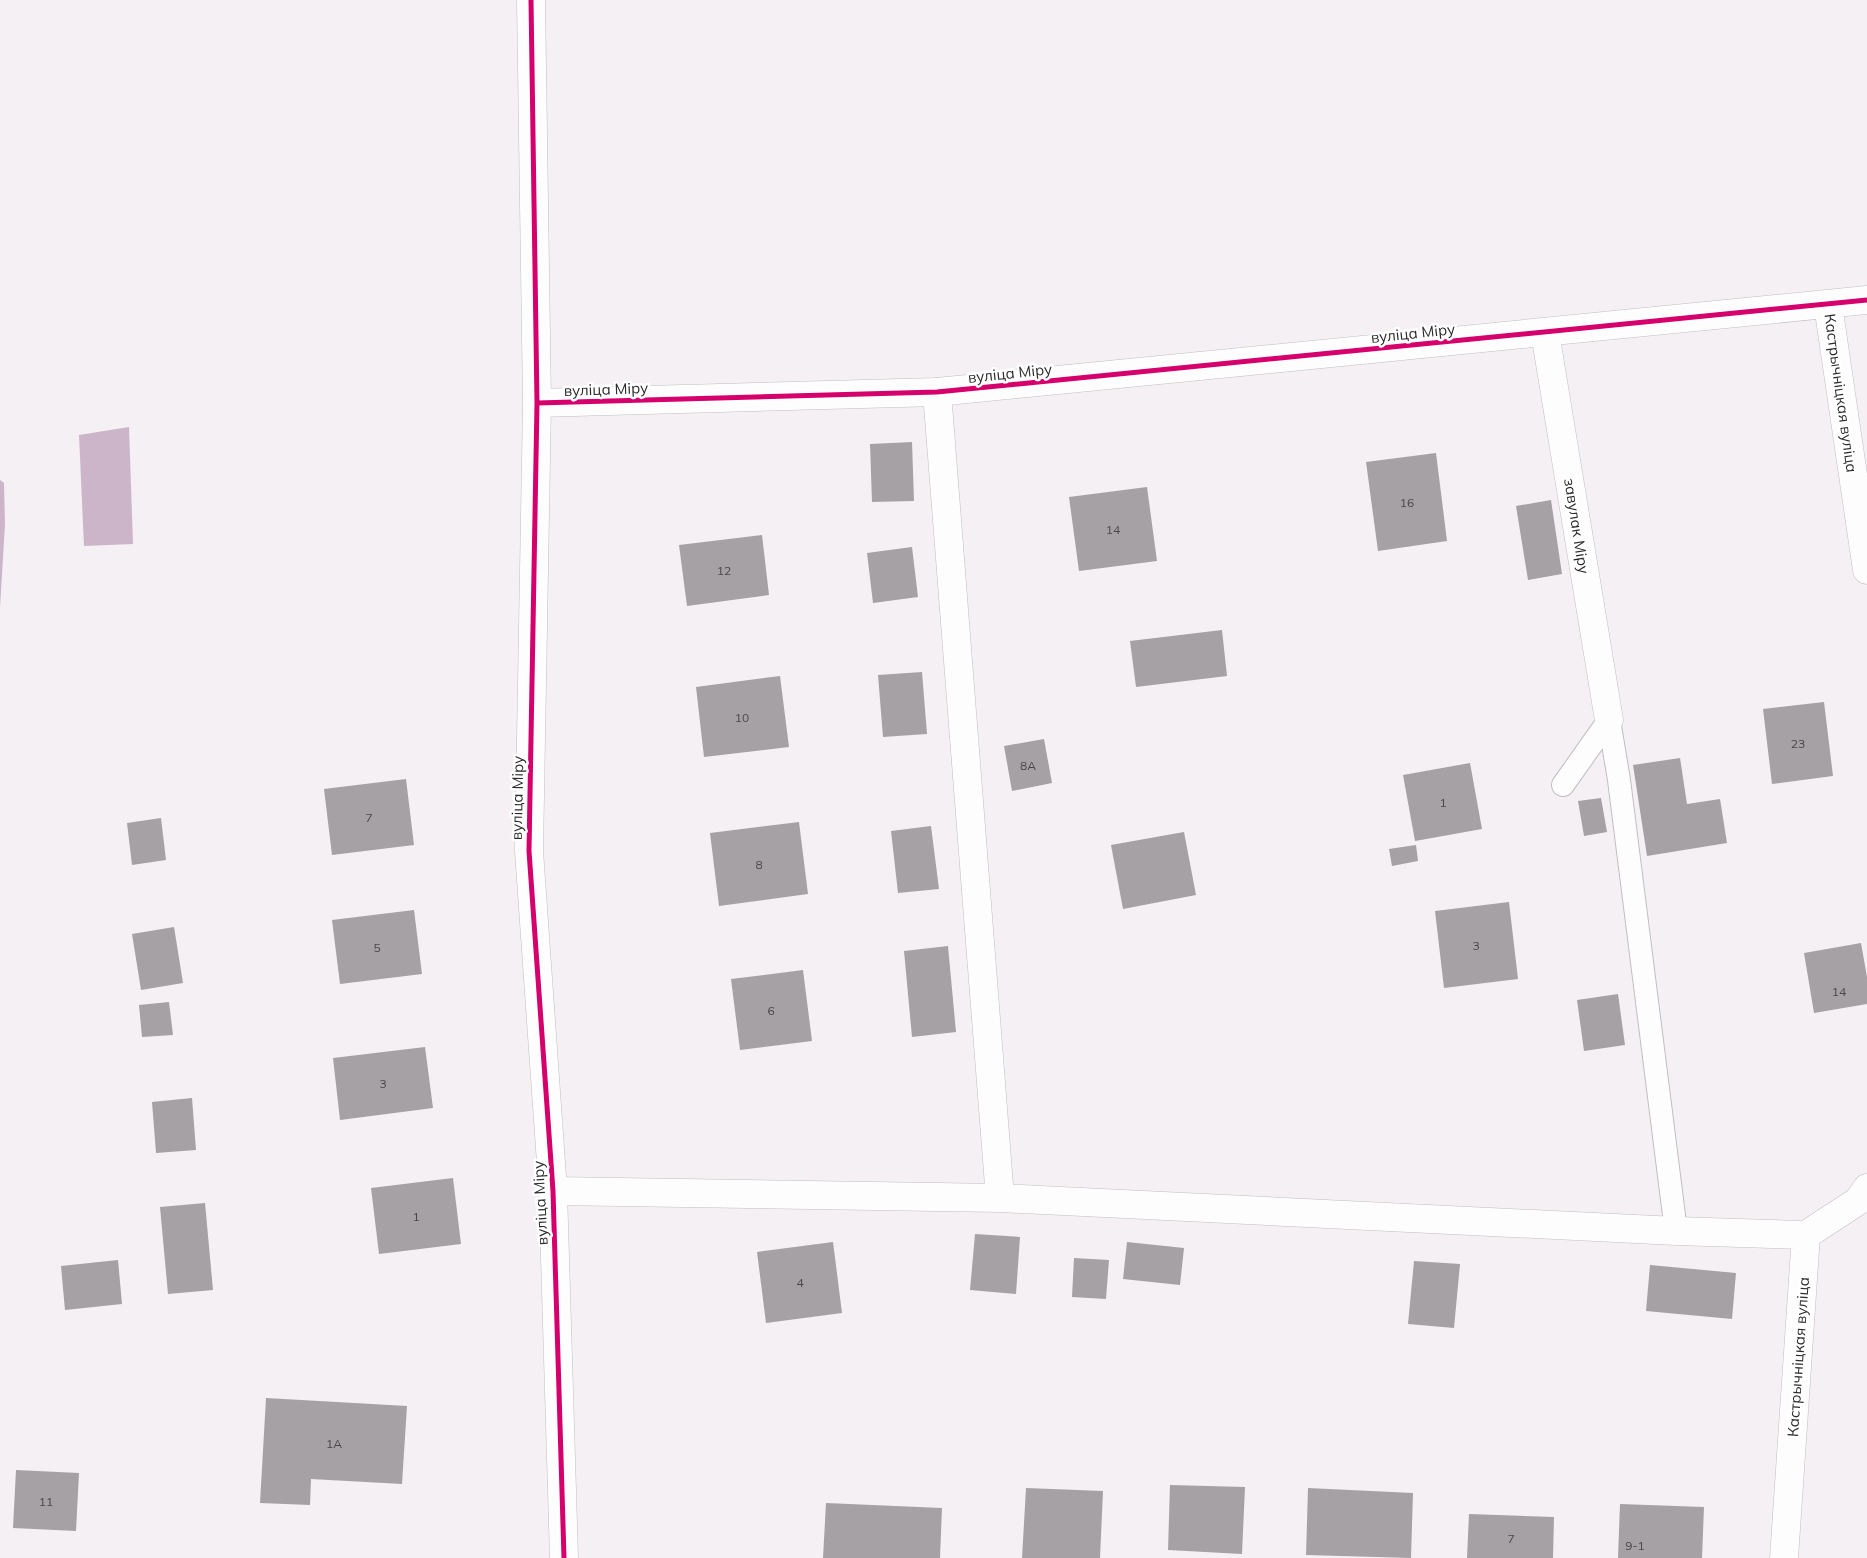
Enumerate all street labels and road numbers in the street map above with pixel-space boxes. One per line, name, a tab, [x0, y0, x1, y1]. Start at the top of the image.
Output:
street label: Кастрычніцкая вуліца	[1820, 312, 1862, 474]
street label: вуліца Міру	[1370, 319, 1456, 347]
street label: вуліца Міру	[967, 359, 1053, 387]
street label: вуліца Міру	[563, 378, 649, 400]
street label: завулак Міру	[1560, 477, 1594, 575]
street label: вуліца Міру	[507, 756, 527, 840]
street label: вуліца Міру	[528, 1160, 552, 1246]
street label: Кастрычніцкая вуліца	[1783, 1276, 1813, 1438]

